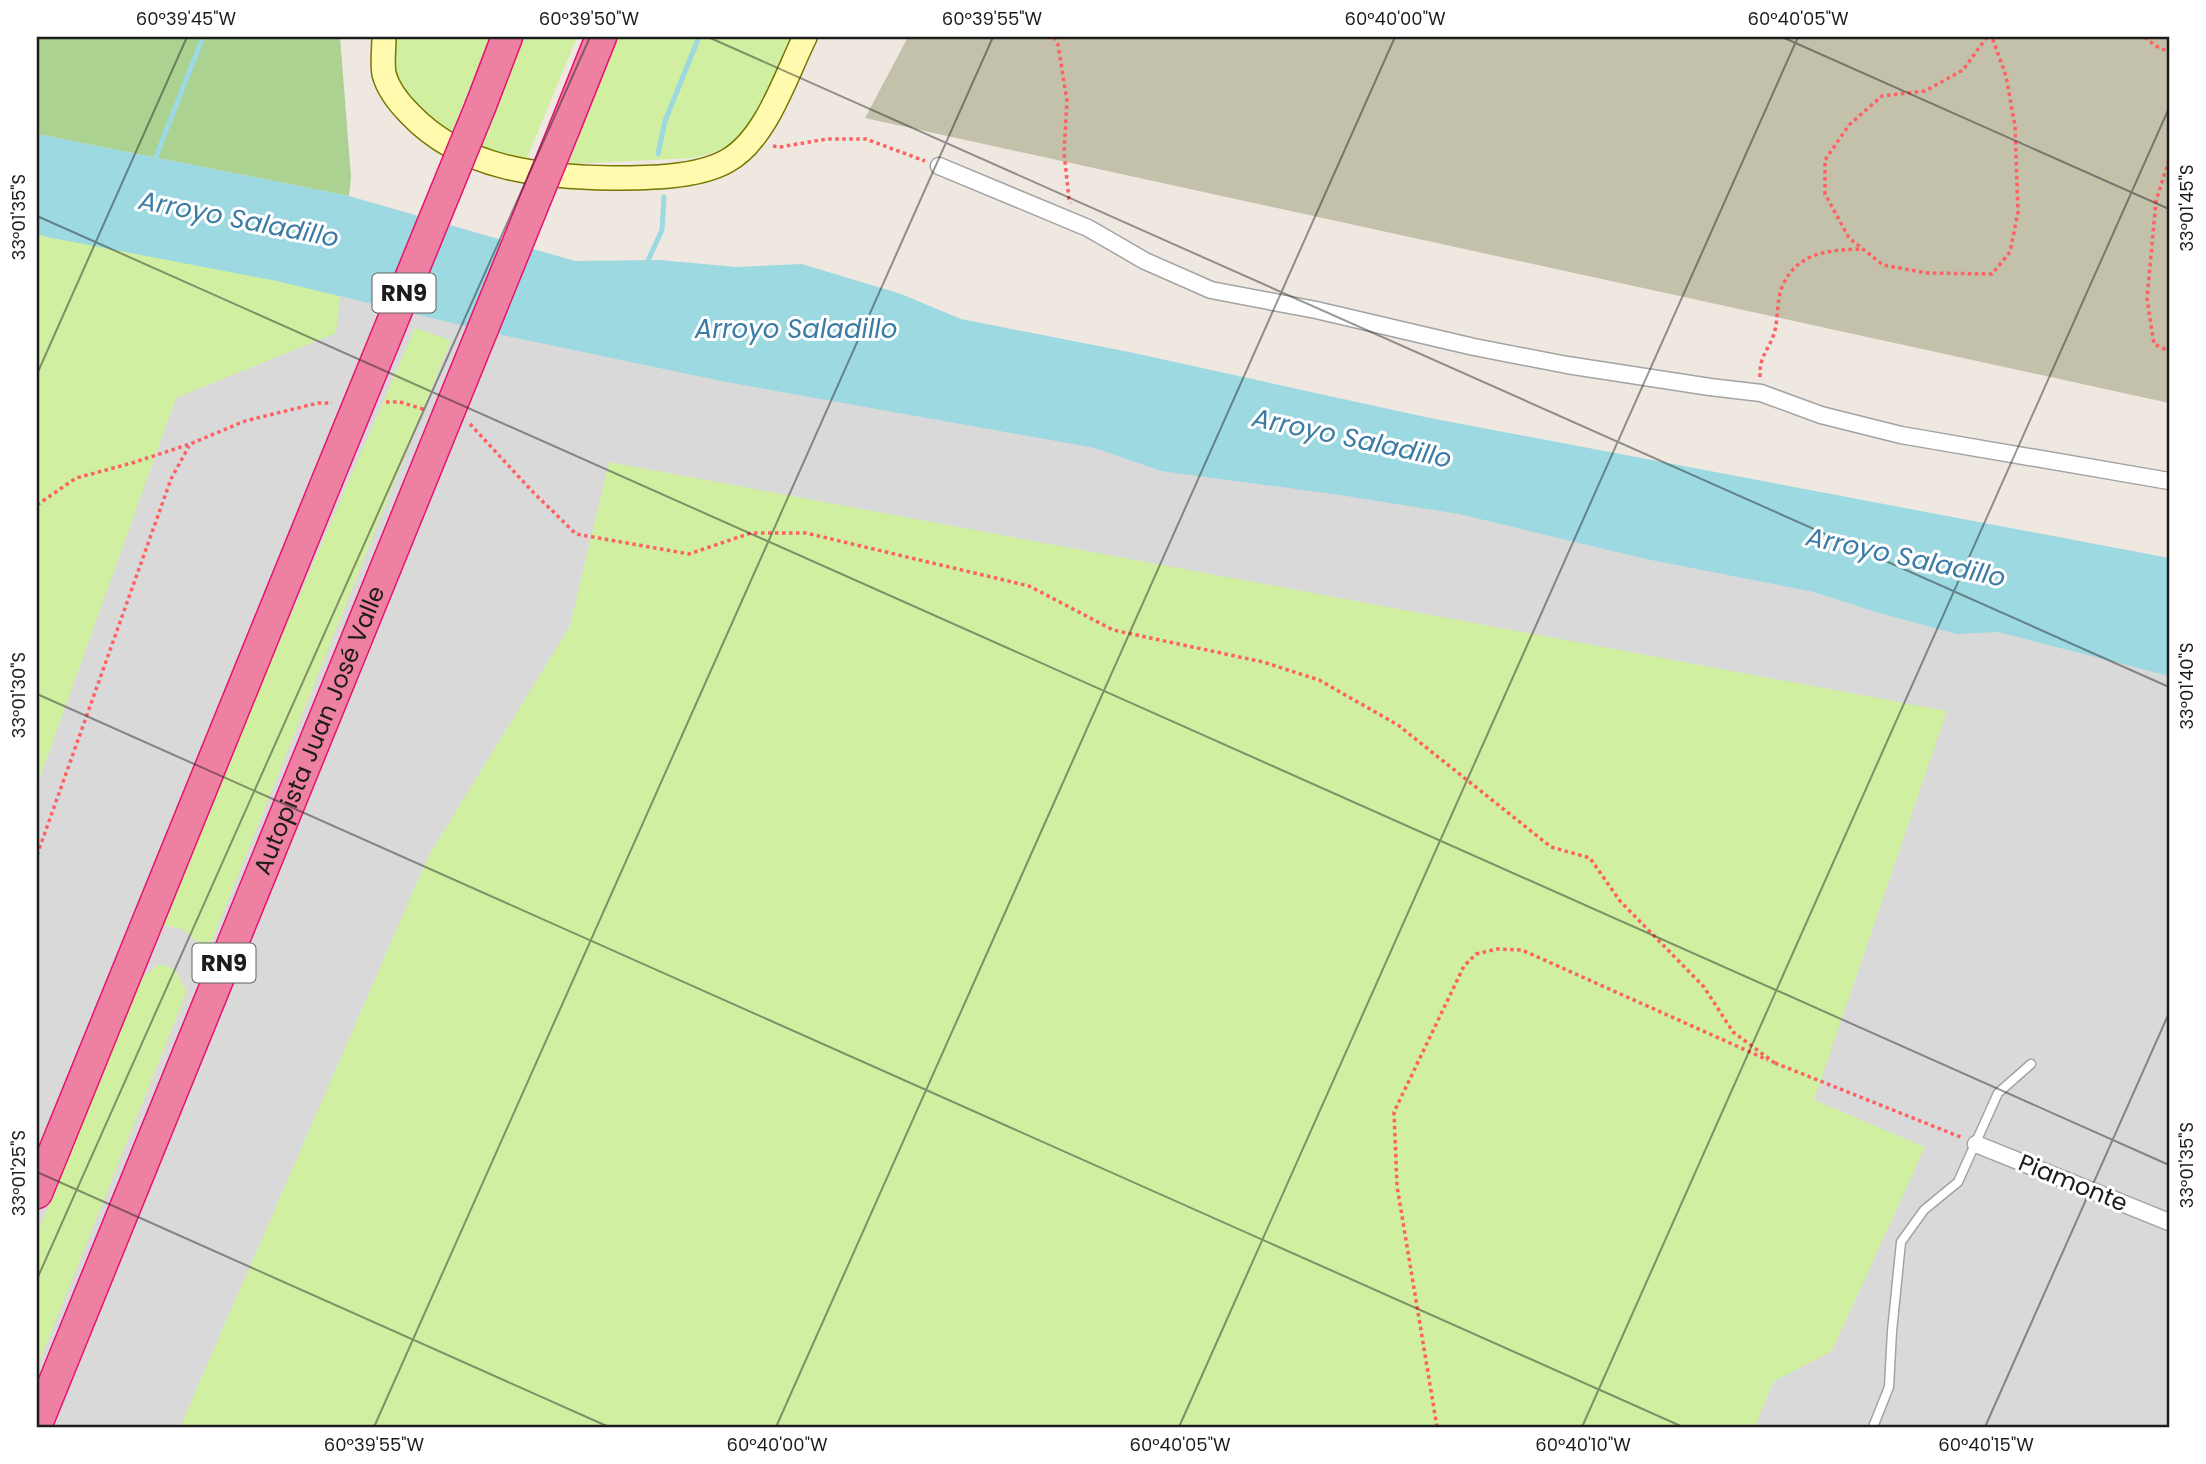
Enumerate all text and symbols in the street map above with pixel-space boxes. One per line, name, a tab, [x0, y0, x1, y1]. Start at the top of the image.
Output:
text: 60°39'45"W	[136, 6, 237, 31]
text: 60°39'50"W	[539, 6, 640, 31]
text: 60°39'55"W	[942, 6, 1043, 31]
text: 60°40'00"W	[1344, 6, 1446, 31]
text: 60°40'05"W	[1747, 6, 1849, 31]
text: 33°01'45"S	[2174, 165, 2199, 251]
text: 33°01'35"S	[6, 174, 31, 260]
water label: Arroyo Saladillo	[135, 182, 342, 256]
road number: RN9	[372, 274, 436, 312]
water label: Arroyo Saladillo	[694, 311, 897, 347]
water label: Arroyo Saladillo	[1248, 399, 1455, 477]
water label: Arroyo Saladillo	[1802, 518, 2009, 596]
street label: Autopista Juan José Valle	[245, 581, 393, 879]
text: 33°01'40"S	[2174, 643, 2199, 729]
text: 33°01'30"S	[6, 652, 31, 738]
road number: RN9	[192, 944, 256, 982]
text: 33°01'35"S	[2174, 1122, 2199, 1208]
text: 33°01'25"S	[6, 1130, 31, 1216]
street label: Piamonte	[2014, 1146, 2133, 1219]
text: 60°39'55"W	[324, 1432, 425, 1457]
text: 60°40'00"W	[726, 1432, 828, 1457]
text: 60°40'05"W	[1129, 1432, 1231, 1457]
text: 60°40'10"W	[1535, 1432, 1631, 1457]
text: 60°40'15"W	[1938, 1432, 2034, 1457]

